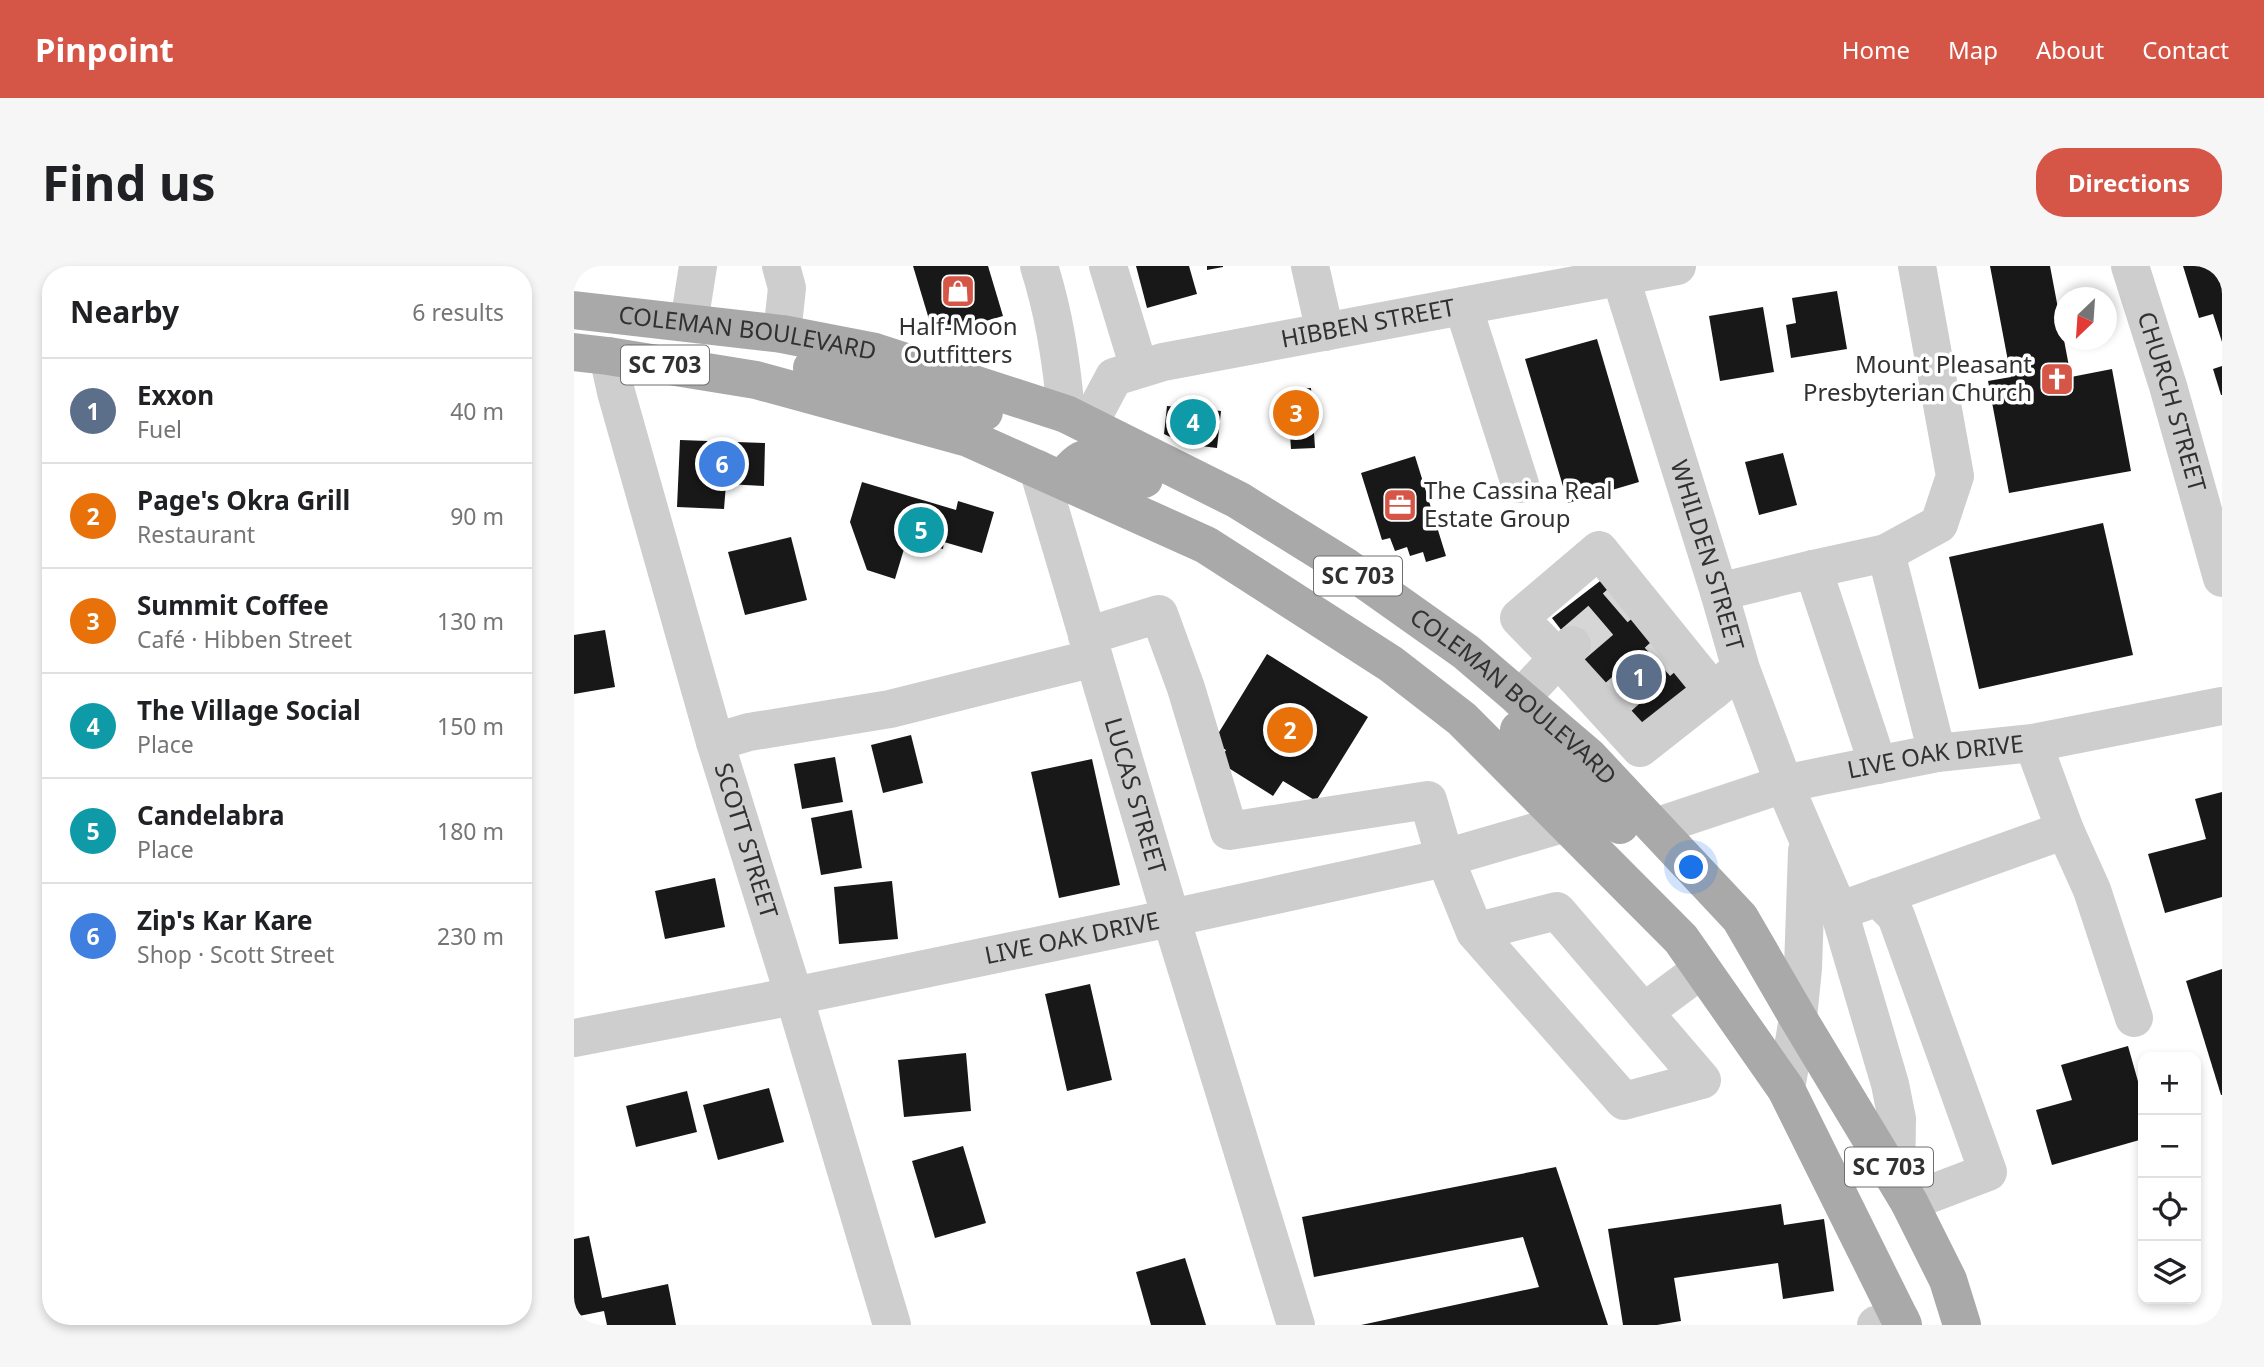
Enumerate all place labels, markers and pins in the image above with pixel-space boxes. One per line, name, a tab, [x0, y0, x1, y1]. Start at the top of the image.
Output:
shop icon: Half-Moon Outfitters	[939, 272, 977, 310]
place label: Half-Moon Outfitters	[898, 309, 1018, 370]
place label: Mount Pleasant Presbyterian Church	[1803, 347, 2032, 408]
church icon: Mount Pleasant Presbyterian Church	[2038, 360, 2076, 398]
pin: 3	[1273, 387, 1319, 439]
pin: 4	[1170, 396, 1216, 448]
pin: 6	[699, 438, 745, 490]
place label: The Cassina Real Estate Group	[1424, 473, 1612, 534]
office icon: The Cassina Real Estate Group	[1381, 486, 1419, 524]
pin: 5	[898, 504, 944, 556]
pin: 1	[1616, 651, 1662, 703]
pin: 2	[1267, 704, 1313, 756]

